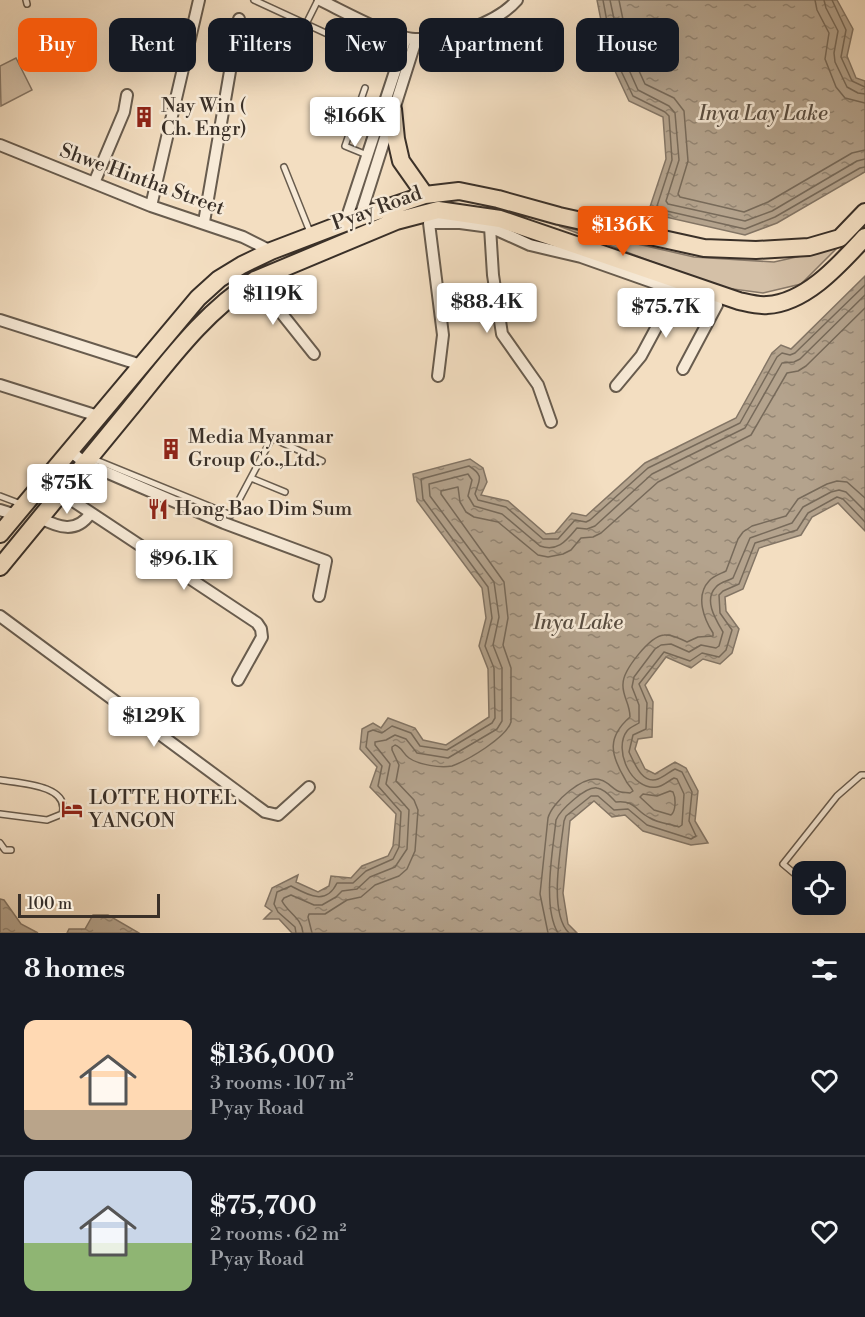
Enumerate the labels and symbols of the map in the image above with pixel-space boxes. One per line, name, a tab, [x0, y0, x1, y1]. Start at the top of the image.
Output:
place label: Nay Win ( Ch. Engr)	[161, 94, 247, 142]
pin: $166K	[313, 97, 397, 148]
water label: Inya Lay Lake	[697, 101, 828, 127]
building icon: Nay Win ( Ch. Engr)	[132, 105, 156, 129]
street label: Shwe Hintha Street	[56, 139, 228, 221]
street label: Pyay Road	[329, 181, 426, 237]
pin: $136K	[581, 206, 665, 257]
pin: $119K	[231, 275, 315, 326]
pin: $88.4K	[438, 283, 536, 334]
pin: $75.7K	[617, 288, 715, 339]
place label: Media Myanmar Group Co.,Ltd.	[188, 425, 334, 473]
building icon: Media Myanmar Group Co.,Ltd.	[159, 437, 183, 461]
pin: $75K	[31, 464, 103, 515]
restaurant icon: Hong Bao Dim Sum	[146, 497, 170, 521]
place label: Hong Bao Dim Sum	[175, 497, 353, 522]
pin: $96.1K	[135, 540, 233, 591]
water label: Inya Lake	[532, 610, 623, 636]
pin: $129K	[112, 697, 196, 748]
place label: LOTTE HOTEL YANGON	[88, 786, 237, 834]
hotel icon: LOTTE HOTEL YANGON	[60, 797, 84, 821]
scale bar	[18, 891, 160, 918]

